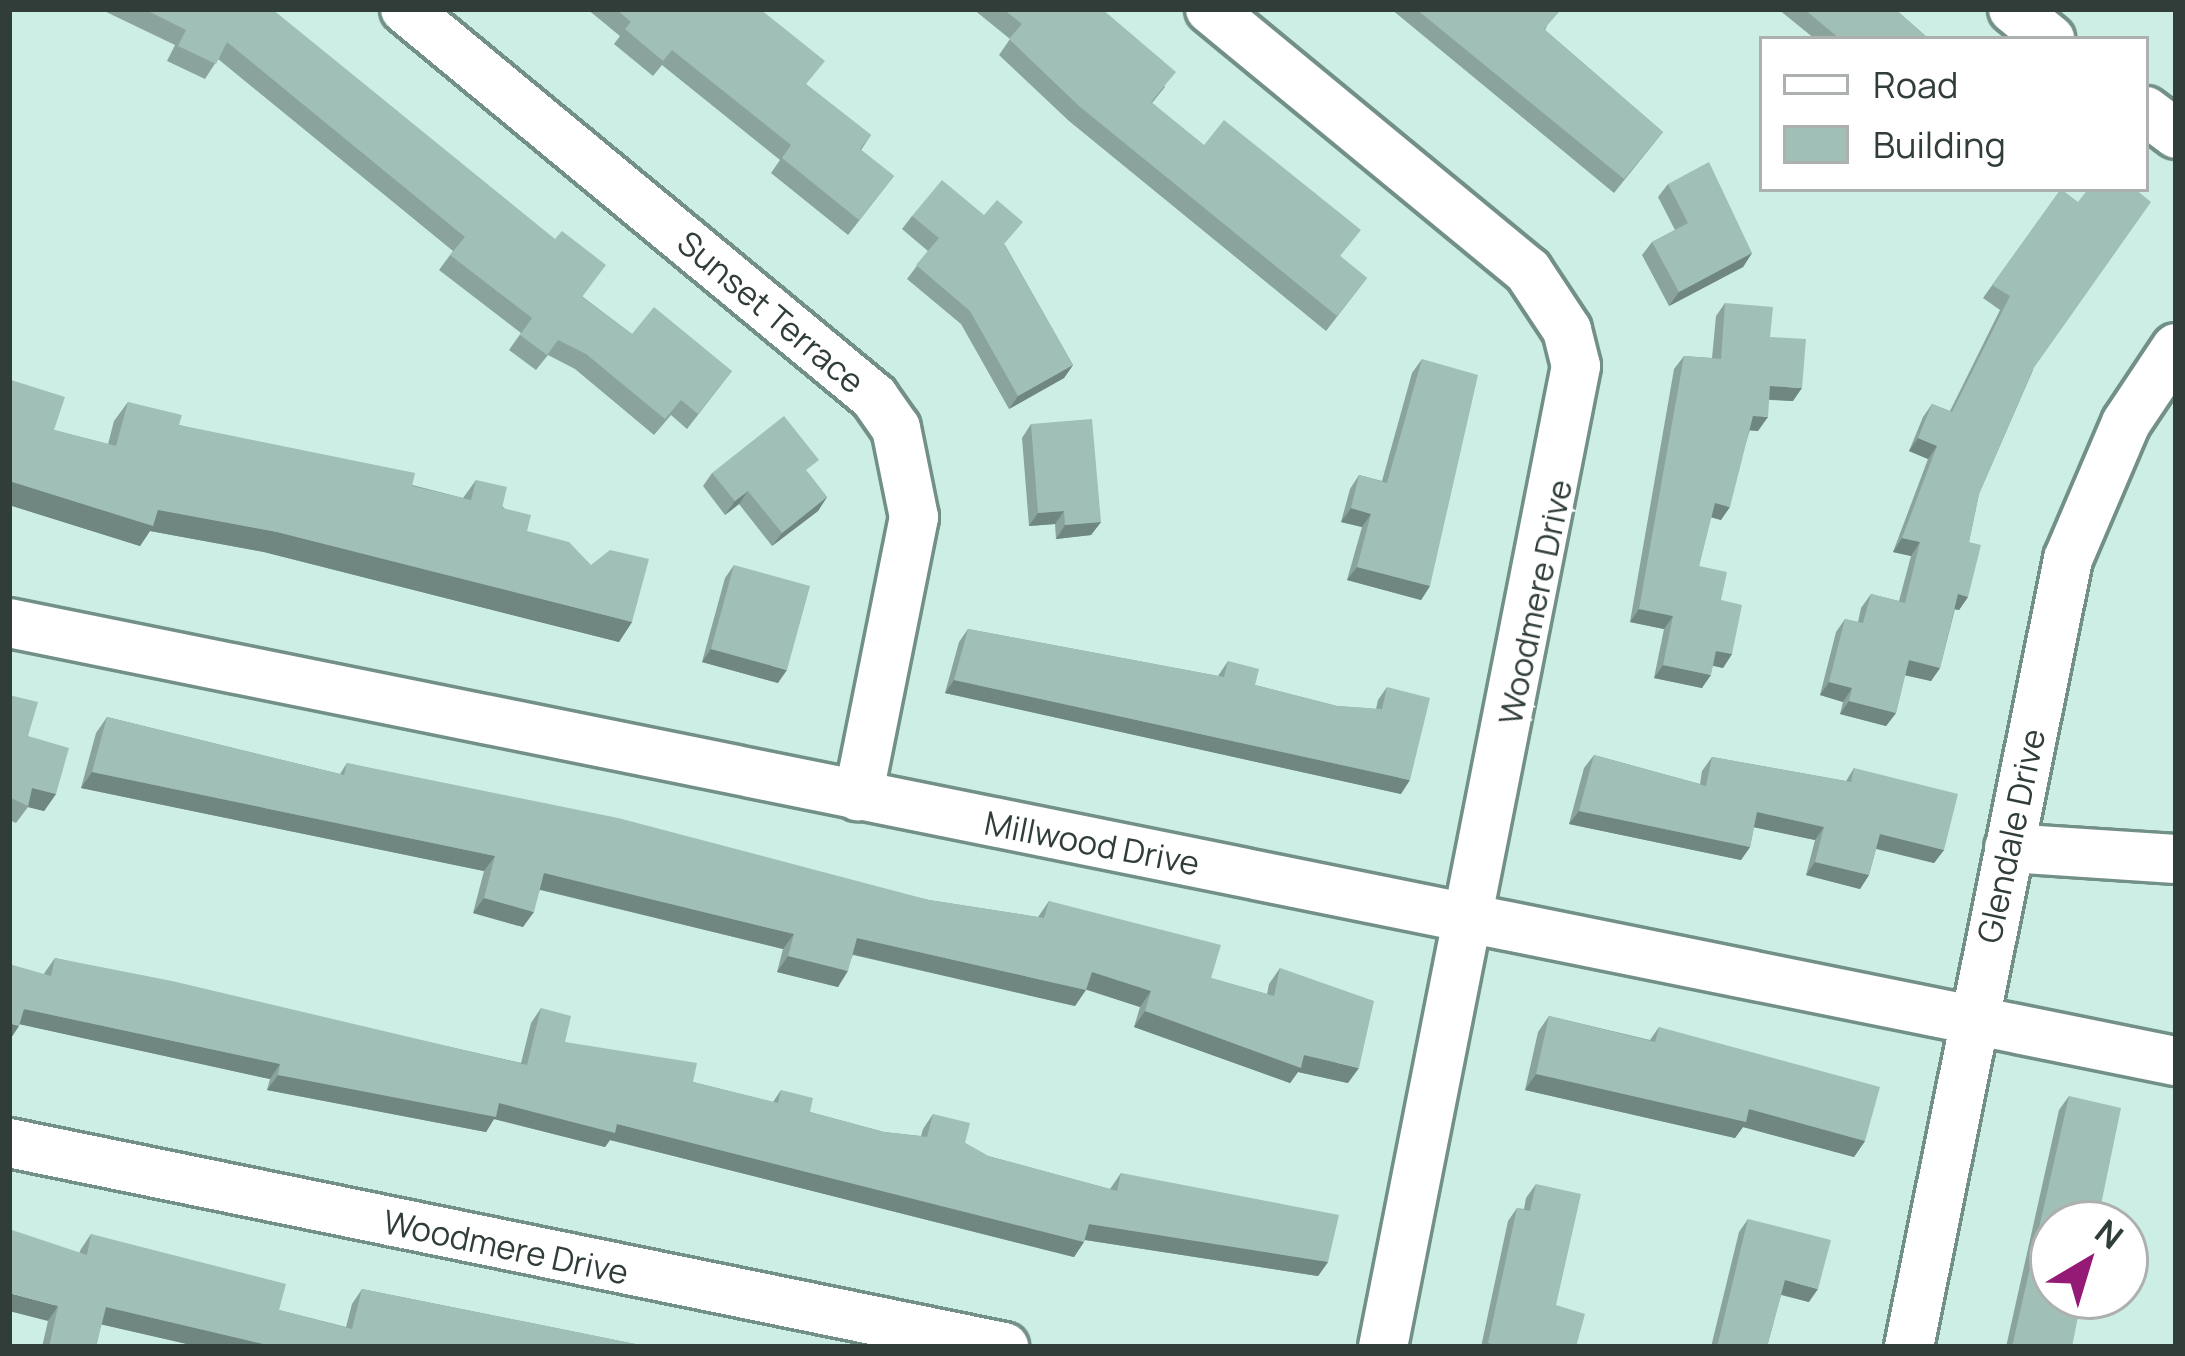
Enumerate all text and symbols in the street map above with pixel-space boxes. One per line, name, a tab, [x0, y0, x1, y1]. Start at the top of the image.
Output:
legend	[1759, 36, 2149, 192]
text: Road	[1873, 60, 1958, 109]
text: Building	[1873, 120, 2006, 169]
street label: Sunset Terrace	[670, 223, 872, 401]
street label: Woodmere Drive	[1490, 476, 1580, 728]
street label: Glendale Drive	[1969, 725, 2053, 947]
street label: Millwood Drive	[981, 803, 1203, 883]
north arrow	[2029, 1200, 2149, 1320]
street label: Woodmere Drive	[380, 1202, 632, 1292]
text: N	[2086, 1209, 2133, 1259]

